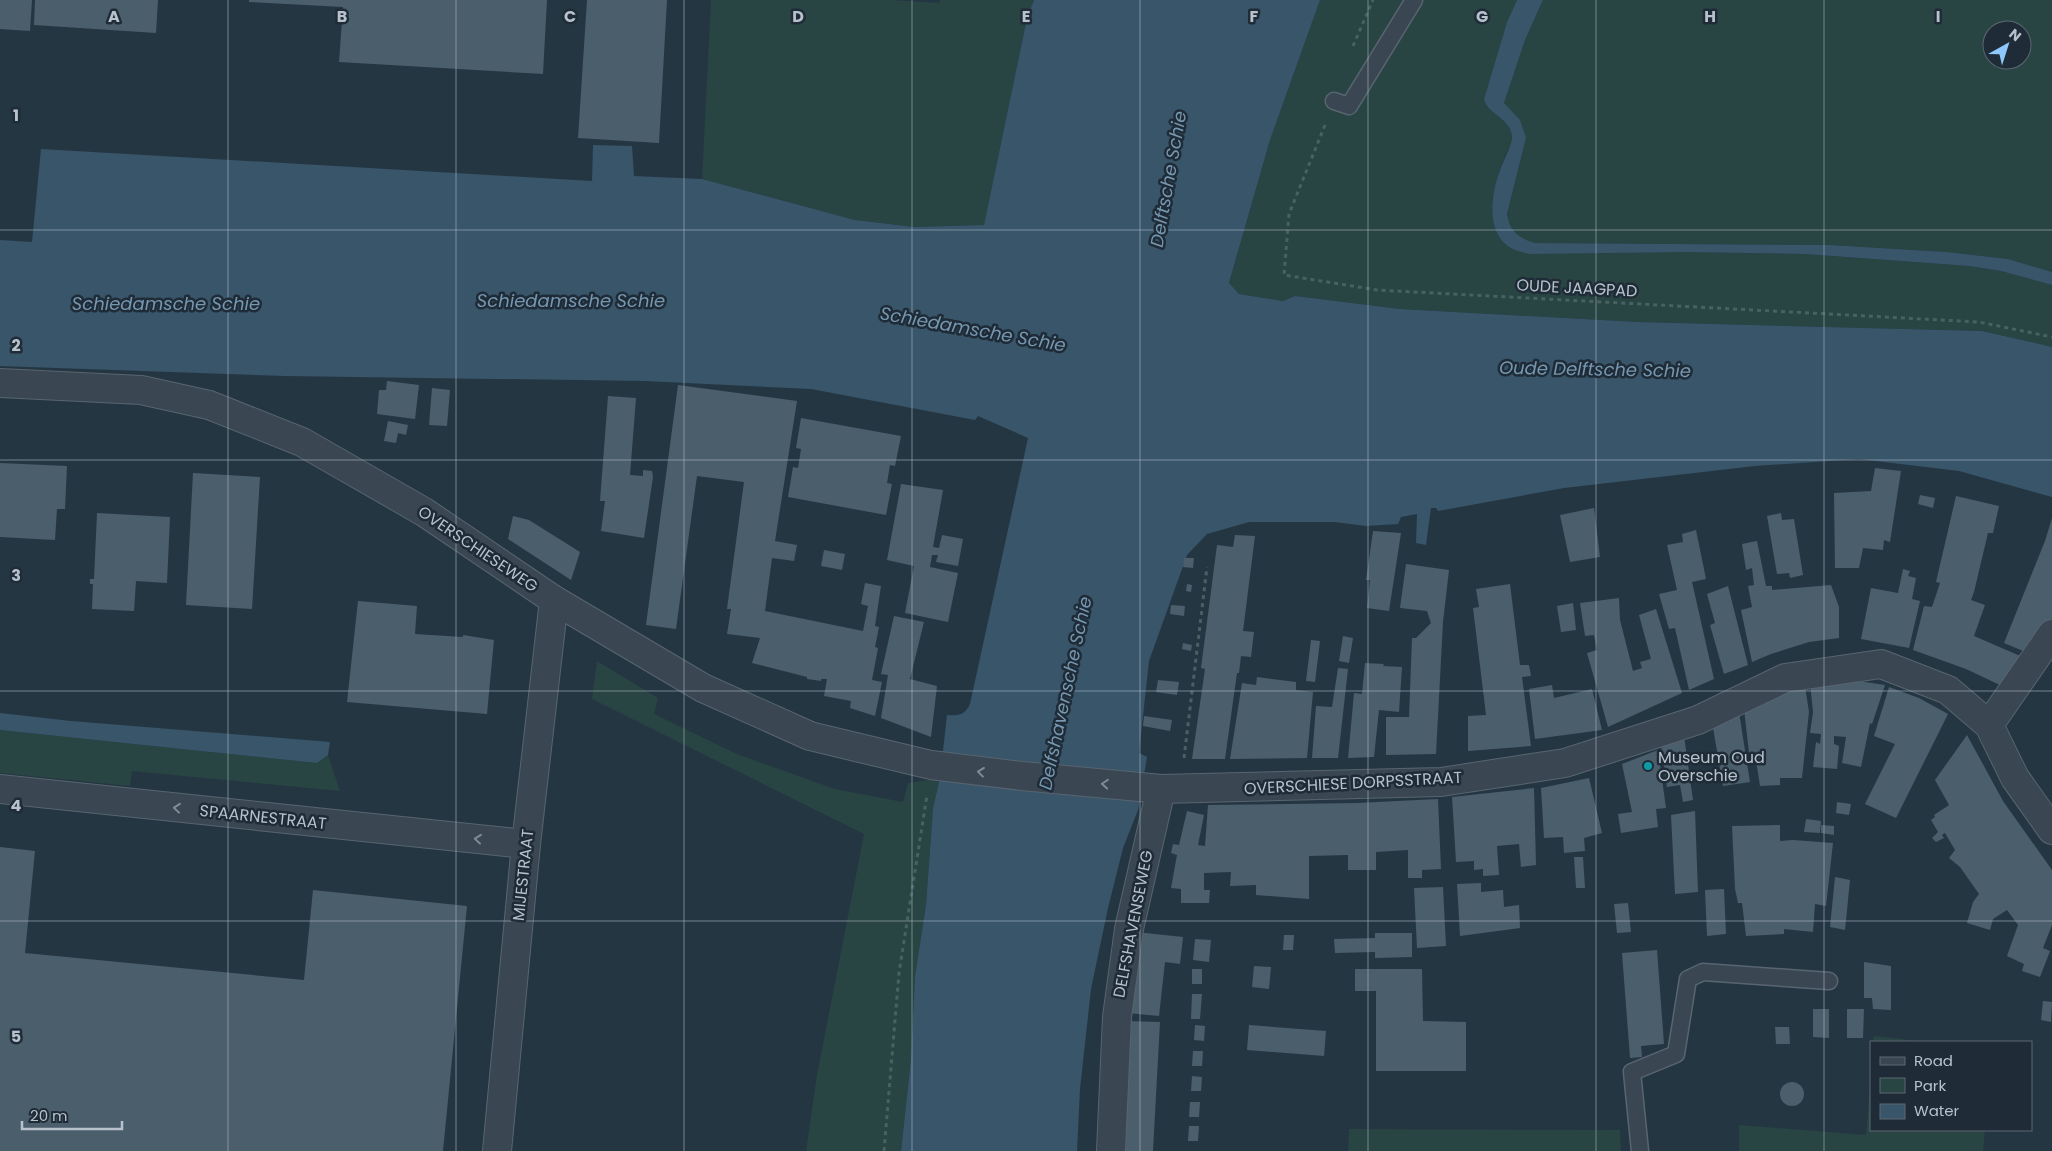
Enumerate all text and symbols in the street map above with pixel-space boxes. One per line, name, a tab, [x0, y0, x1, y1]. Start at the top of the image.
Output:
text: A	[108, 5, 120, 28]
text: B	[337, 5, 347, 28]
text: C	[564, 5, 576, 28]
text: D	[792, 5, 804, 28]
text: E	[1022, 5, 1030, 28]
text: F	[1250, 5, 1259, 28]
text: G	[1476, 5, 1488, 28]
text: H	[1704, 5, 1716, 28]
text: I	[1936, 5, 1940, 28]
north arrow	[1982, 20, 2032, 70]
text: N	[2005, 24, 2026, 46]
text: 1	[13, 104, 19, 127]
water label: Delftsche Schie	[1144, 109, 1192, 249]
street label: OUDE JAAGPAD	[1516, 273, 1638, 303]
water label: Schiedamsche Schie	[477, 288, 665, 313]
water label: Schiedamsche Schie	[72, 291, 260, 316]
water label: Schiedamsche Schie	[878, 300, 1068, 358]
text: 2	[11, 334, 21, 357]
water label: Oude Delftsche Schie	[1499, 355, 1691, 383]
street label: OVERSCHIESEWEG	[413, 500, 543, 598]
text: 3	[11, 564, 21, 587]
water label: Delfshavensche Schie	[1032, 594, 1098, 792]
place label: Museum Oud Overschie	[1658, 746, 1765, 787]
marker: Museum Oud Overschie	[1642, 760, 1654, 772]
street label: OVERSCHIESE DORPSSTRAAT	[1243, 766, 1463, 800]
one-way arrow	[977, 767, 985, 778]
one-way arrow	[1101, 779, 1109, 790]
text: 4	[11, 794, 22, 817]
street label: SPAARNESTRAAT	[198, 799, 328, 835]
one-way arrow	[172, 803, 180, 814]
street label: MIJESTRAAT	[507, 828, 539, 922]
one-way arrow	[473, 834, 481, 845]
street label: DELFSHAVENSEWEG	[1107, 848, 1159, 1000]
text: 5	[11, 1025, 21, 1048]
legend	[1870, 1041, 2032, 1131]
text: Road	[1914, 1050, 1953, 1071]
text: Park	[1914, 1075, 1946, 1096]
scale bar	[22, 1098, 122, 1130]
text: Water	[1914, 1100, 1960, 1121]
text: 20 m	[30, 1105, 68, 1126]

